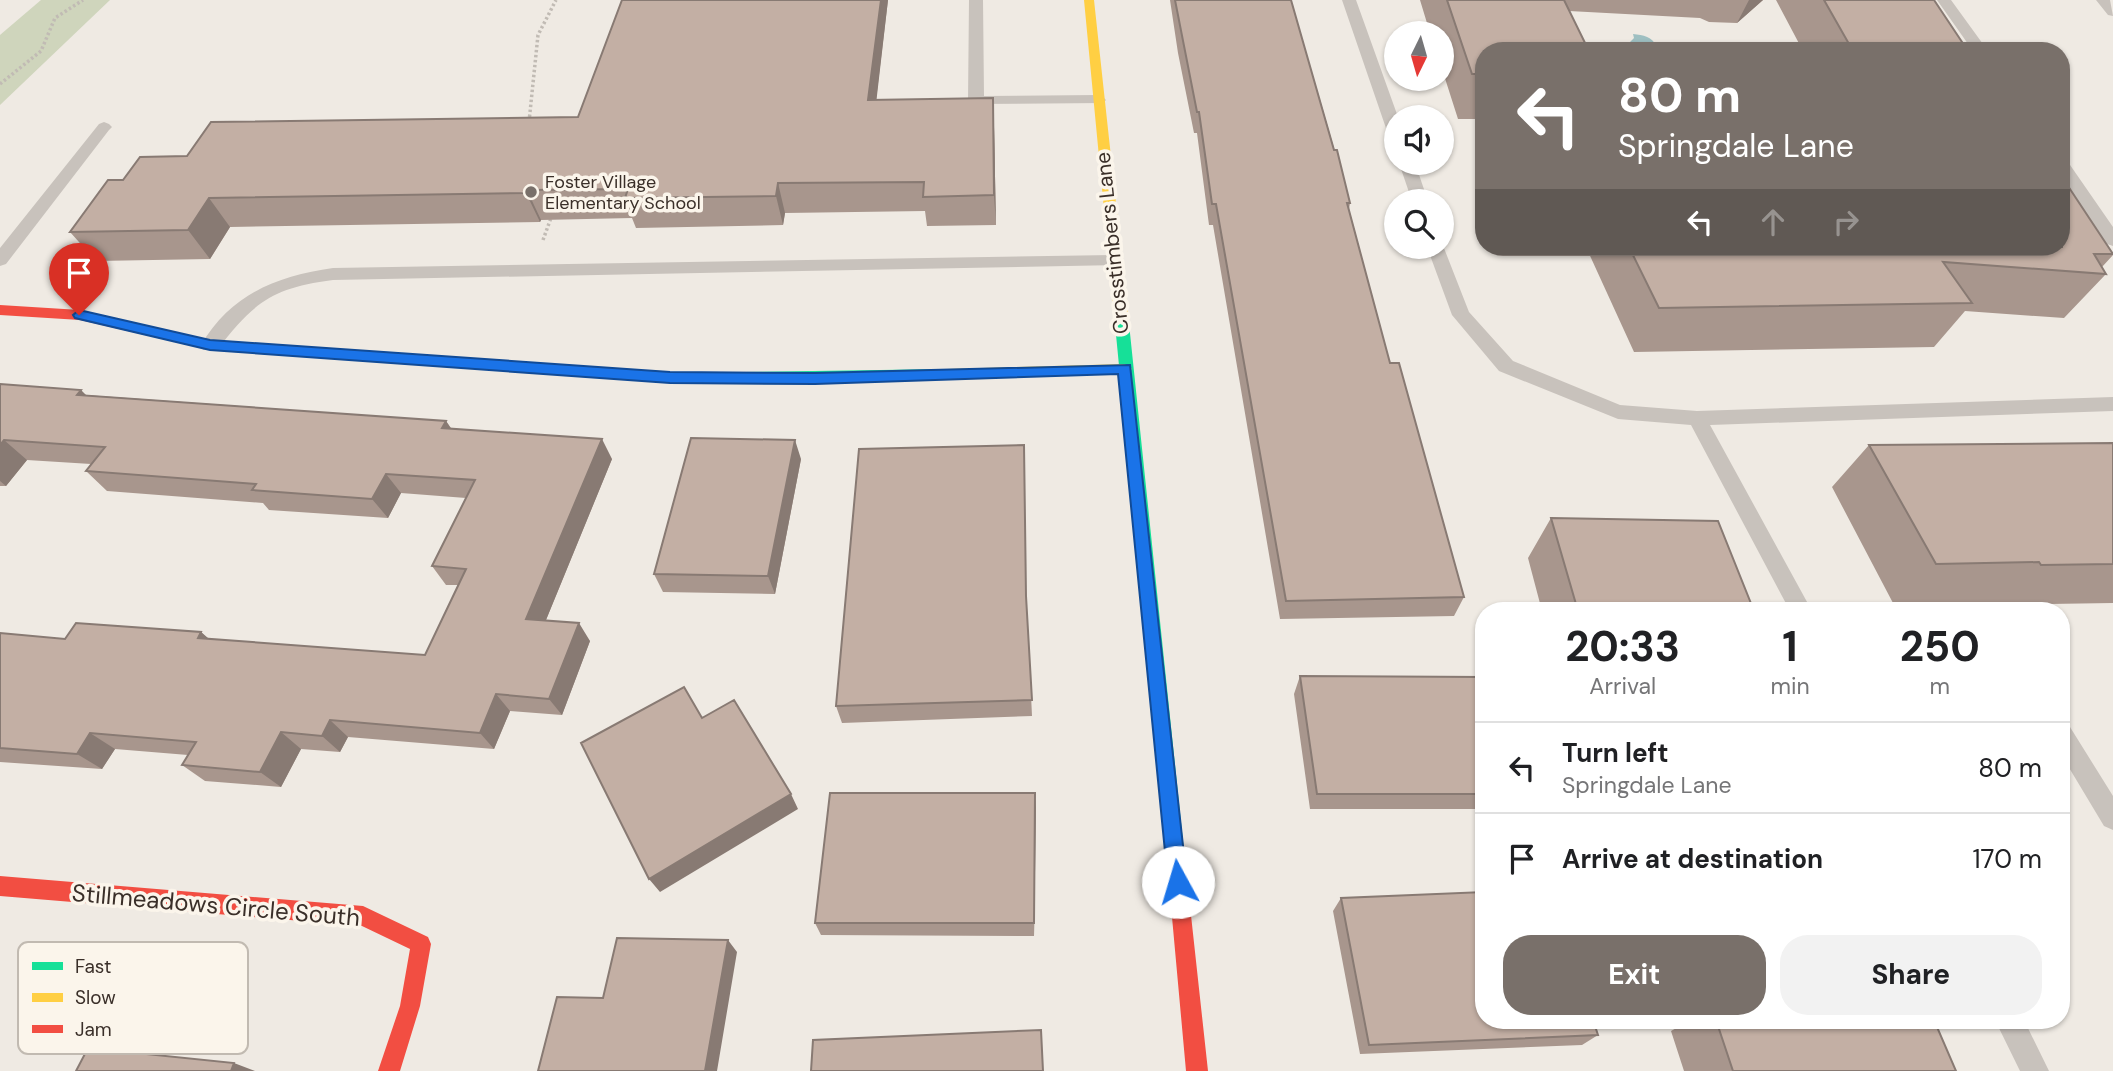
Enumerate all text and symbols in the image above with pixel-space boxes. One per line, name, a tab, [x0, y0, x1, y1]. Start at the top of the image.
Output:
north arrow	[1384, 21, 1454, 91]
map controls	[1384, 21, 1454, 259]
text: 80 m	[1618, 63, 1741, 127]
icon: left	[1503, 70, 1594, 161]
button: sound	[1384, 105, 1454, 175]
text: Springdale Lane	[1618, 125, 1854, 167]
street label: Crosstimbers Lane	[1089, 151, 1135, 335]
place label: Foster Village Elementary School	[545, 170, 701, 215]
marker: Foster Village Elementary School	[523, 184, 539, 200]
button: search	[1384, 189, 1454, 259]
icon: left	[1681, 203, 1719, 241]
icon: ahead	[1754, 203, 1792, 241]
icon: right	[1827, 203, 1865, 241]
pin	[49, 243, 109, 315]
icon: arrive	[60, 254, 98, 292]
text: 20:33	[1565, 619, 1680, 674]
text: 1	[1782, 619, 1798, 674]
text: 250	[1900, 619, 1980, 674]
text: Arrival	[1589, 671, 1656, 701]
text: min	[1770, 671, 1810, 701]
text: m	[1930, 671, 1950, 701]
text: Turn left	[1562, 736, 1669, 770]
icon: left	[1503, 749, 1541, 787]
text: 80 m	[1978, 751, 2042, 785]
text: Springdale Lane	[1562, 770, 1732, 800]
icon: arrive	[1503, 840, 1541, 878]
text: Arrive at destination	[1562, 842, 1823, 876]
text: 170 m	[1973, 842, 2042, 876]
position arrow	[1141, 845, 1215, 919]
street label: Stillmeadows Circle South	[71, 877, 361, 933]
button: Exit	[1503, 935, 1766, 1015]
button: Share	[1780, 935, 2042, 1015]
legend	[18, 942, 248, 1054]
text: Fast	[75, 954, 111, 979]
text: Slow	[75, 985, 116, 1010]
text: Jam	[75, 1017, 112, 1042]

